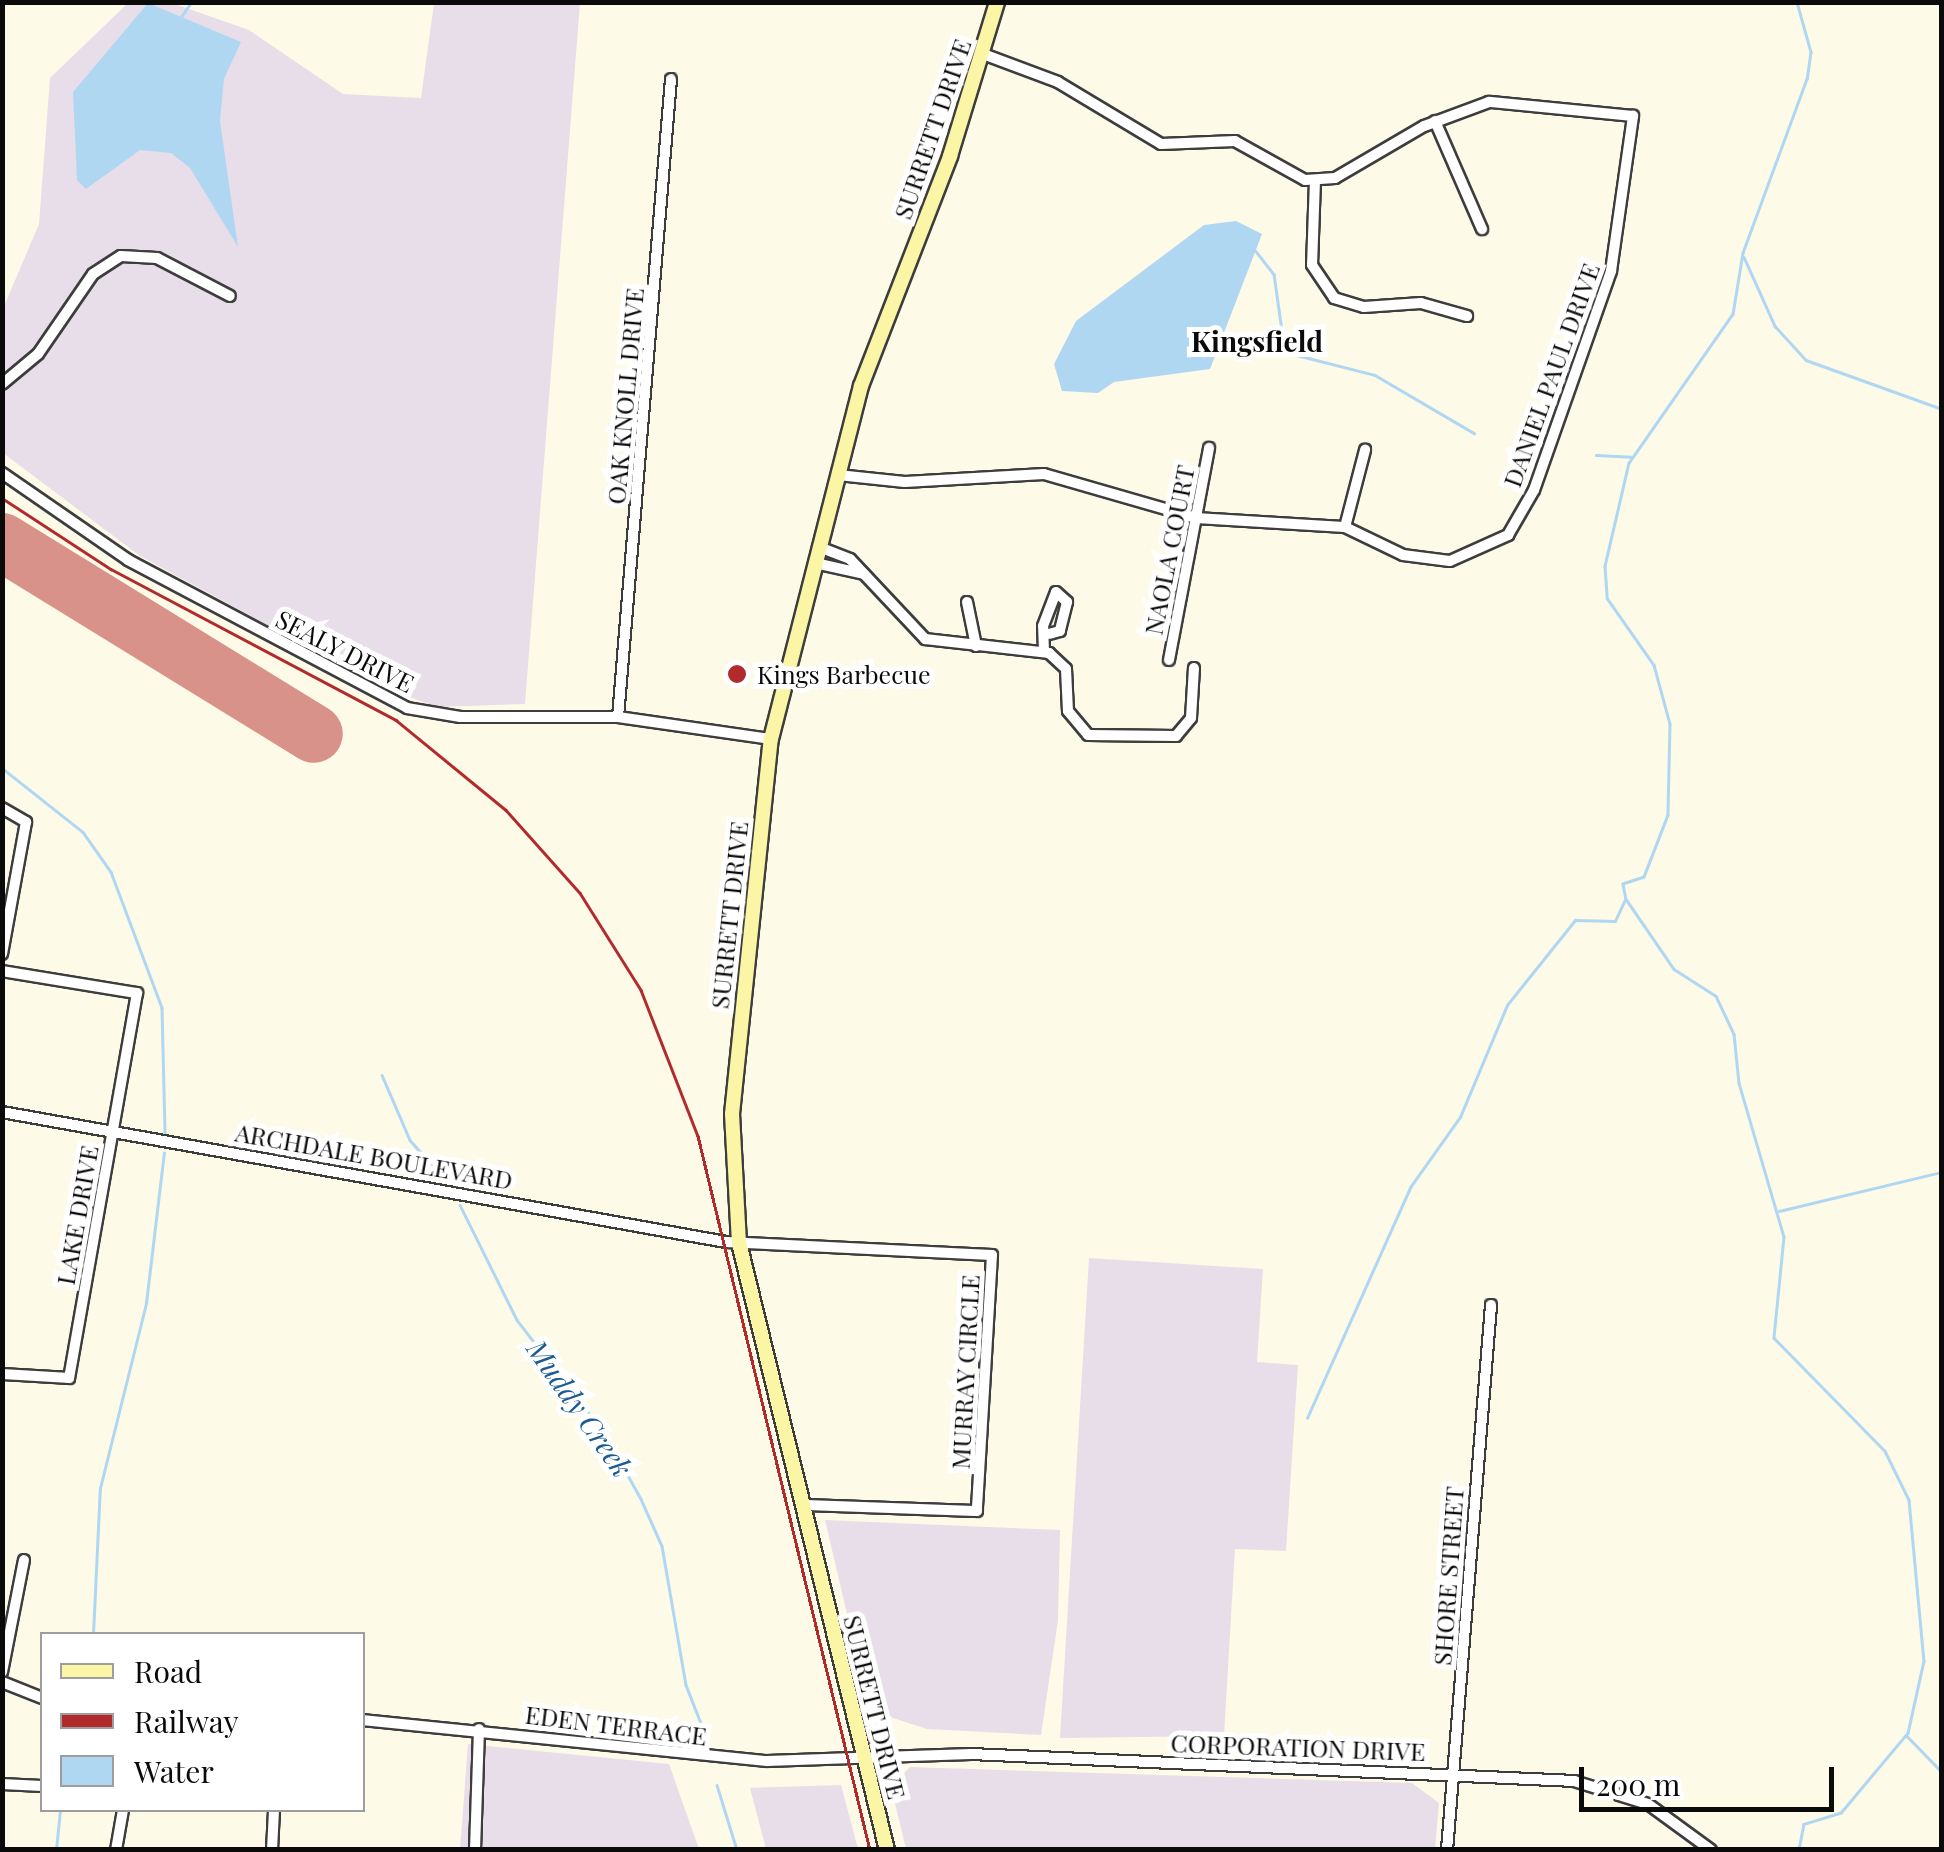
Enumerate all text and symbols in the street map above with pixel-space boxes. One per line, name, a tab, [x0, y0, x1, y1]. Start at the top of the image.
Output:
street label: SURRETT DRIVE	[887, 35, 977, 223]
street label: DANIEL PAUL DRIVE	[1497, 259, 1605, 491]
street label: OAK KNOLL DRIVE	[601, 286, 649, 506]
district label: Kingsfield	[1191, 324, 1323, 358]
street label: NAOLA COURT	[1138, 463, 1200, 637]
street label: SEALY DRIVE	[271, 603, 419, 699]
place label: Kings Barbecue	[757, 659, 931, 689]
marker: Kings Barbecue	[726, 663, 748, 685]
street label: SURRETT DRIVE	[704, 819, 754, 1011]
street label: ARCHDALE BOULEVARD	[233, 1117, 515, 1195]
street label: LAKE DRIVE	[50, 1143, 104, 1287]
street label: MURRAY CIRCLE	[945, 1273, 985, 1471]
water label: Muddy Creek	[521, 1333, 639, 1483]
street label: SHORE STREET	[1427, 1485, 1469, 1667]
street label: SURRETT DRIVE	[838, 1612, 912, 1802]
legend	[40, 1632, 365, 1812]
text: Road	[134, 1651, 202, 1691]
street label: EDEN TERRACE	[523, 1699, 709, 1751]
text: Railway	[134, 1701, 239, 1741]
street label: CORPORATION DRIVE	[1170, 1728, 1426, 1766]
scale bar	[1584, 1747, 1839, 1809]
text: Water	[134, 1751, 214, 1791]
text: 200 m	[1596, 1764, 1680, 1804]

